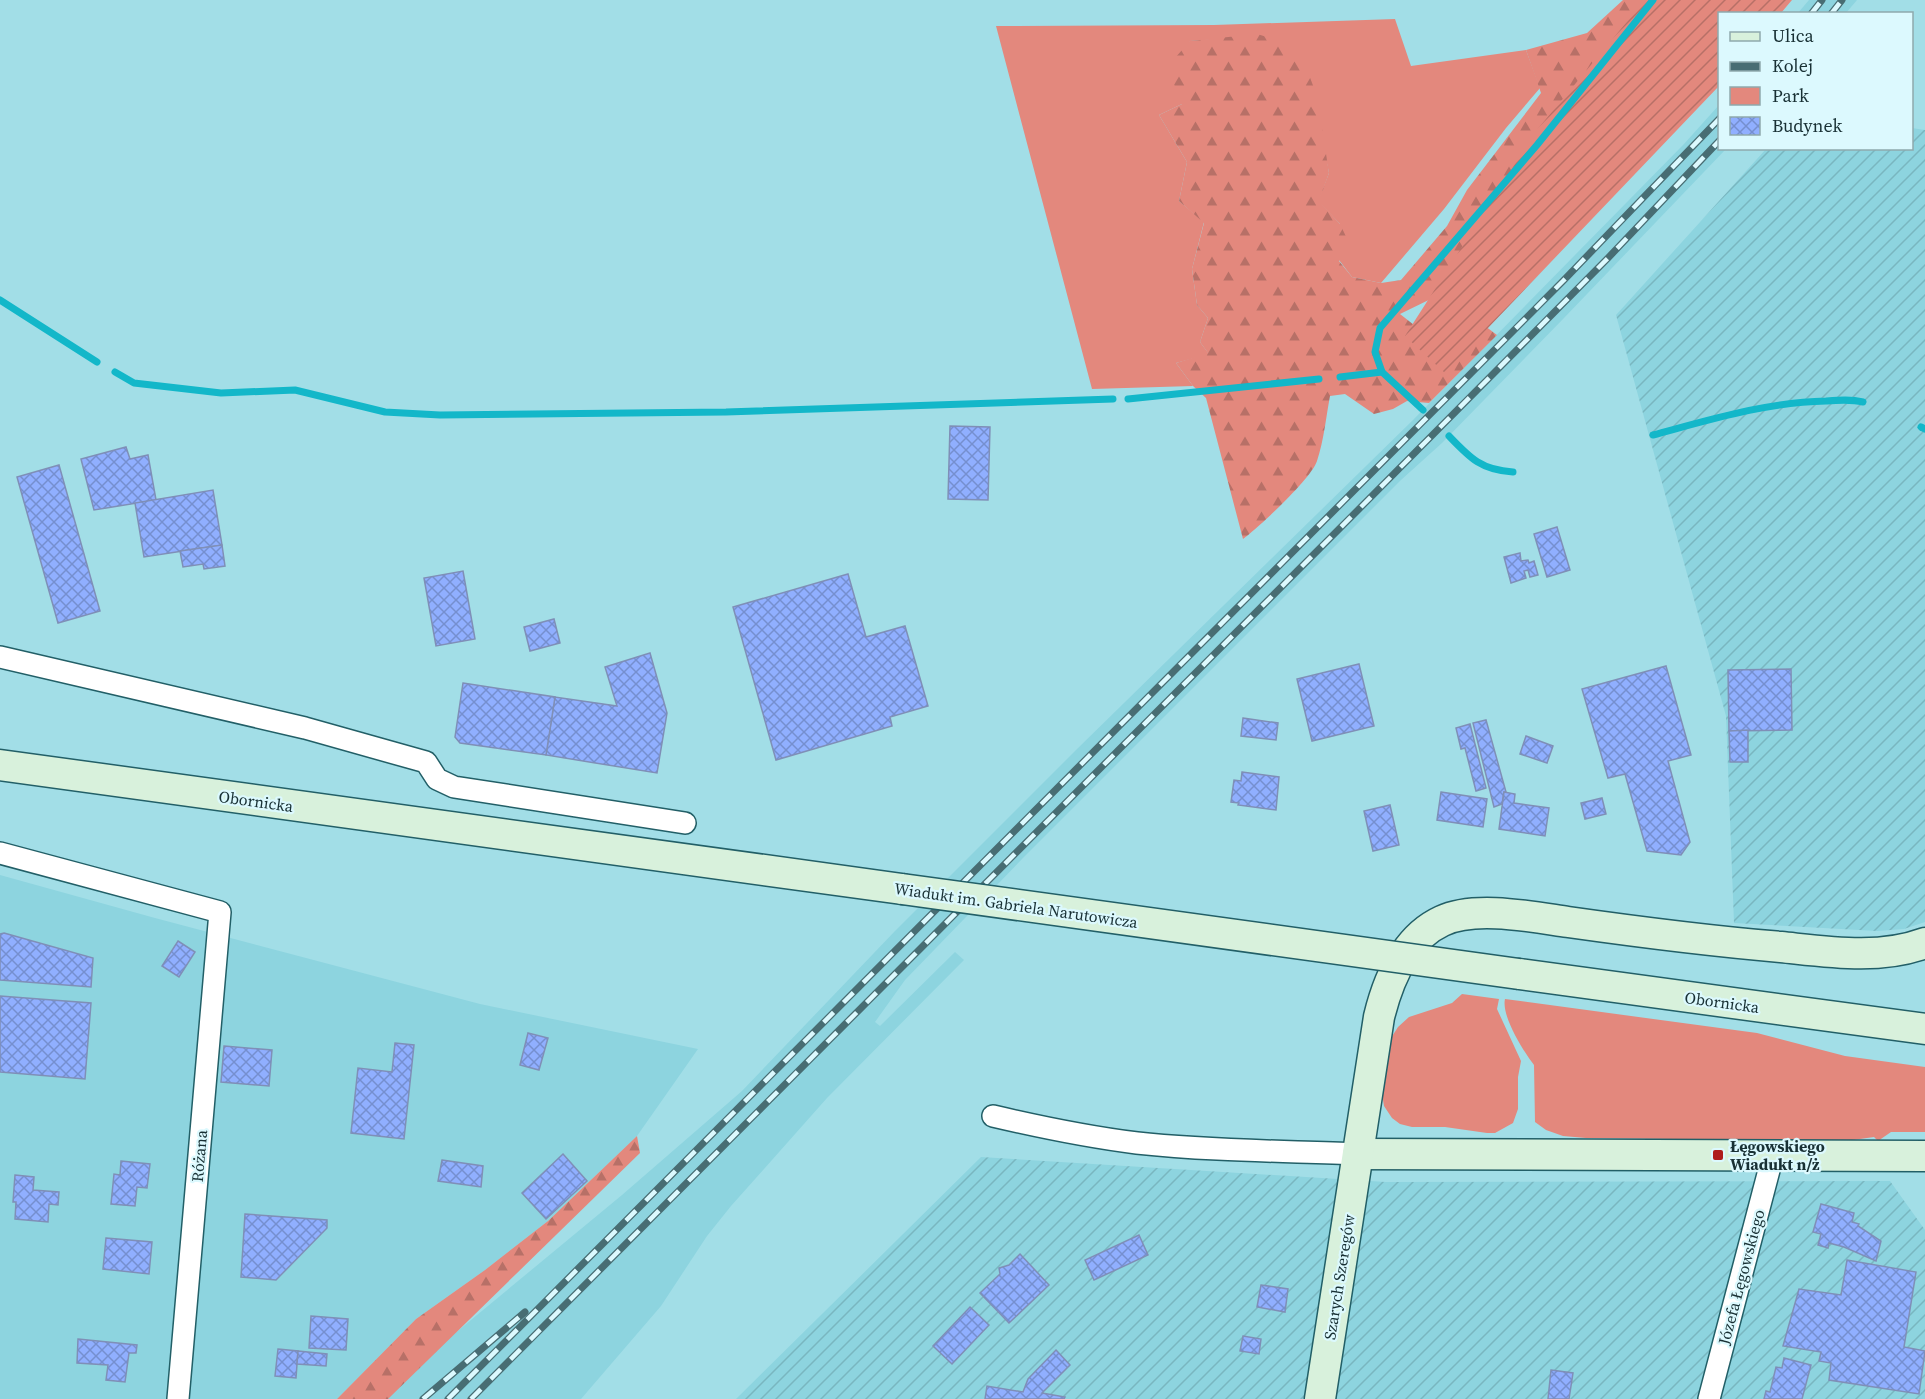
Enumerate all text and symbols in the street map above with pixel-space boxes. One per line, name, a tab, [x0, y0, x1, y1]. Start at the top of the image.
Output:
legend	[1718, 12, 1913, 150]
text: Ulica	[1772, 23, 1815, 48]
text: Kolej	[1772, 53, 1813, 78]
text: Park	[1772, 83, 1809, 108]
text: Budynek	[1772, 113, 1842, 138]
street label: Obornicka	[217, 785, 296, 817]
street label: Wiadukt im. Gabriela Narutowicza	[893, 877, 1140, 933]
street label: Obornicka	[1683, 986, 1762, 1018]
street label: Różana	[186, 1128, 212, 1183]
place label: Łęgowskiego Wiadukt n/ż	[1730, 1135, 1825, 1175]
marker: Łęgowskiego Wiadukt n/ż	[1711, 1148, 1725, 1162]
street label: Józefa Łęgowskiego	[1712, 1207, 1770, 1348]
street label: Szarych Szeregów	[1318, 1212, 1360, 1341]

